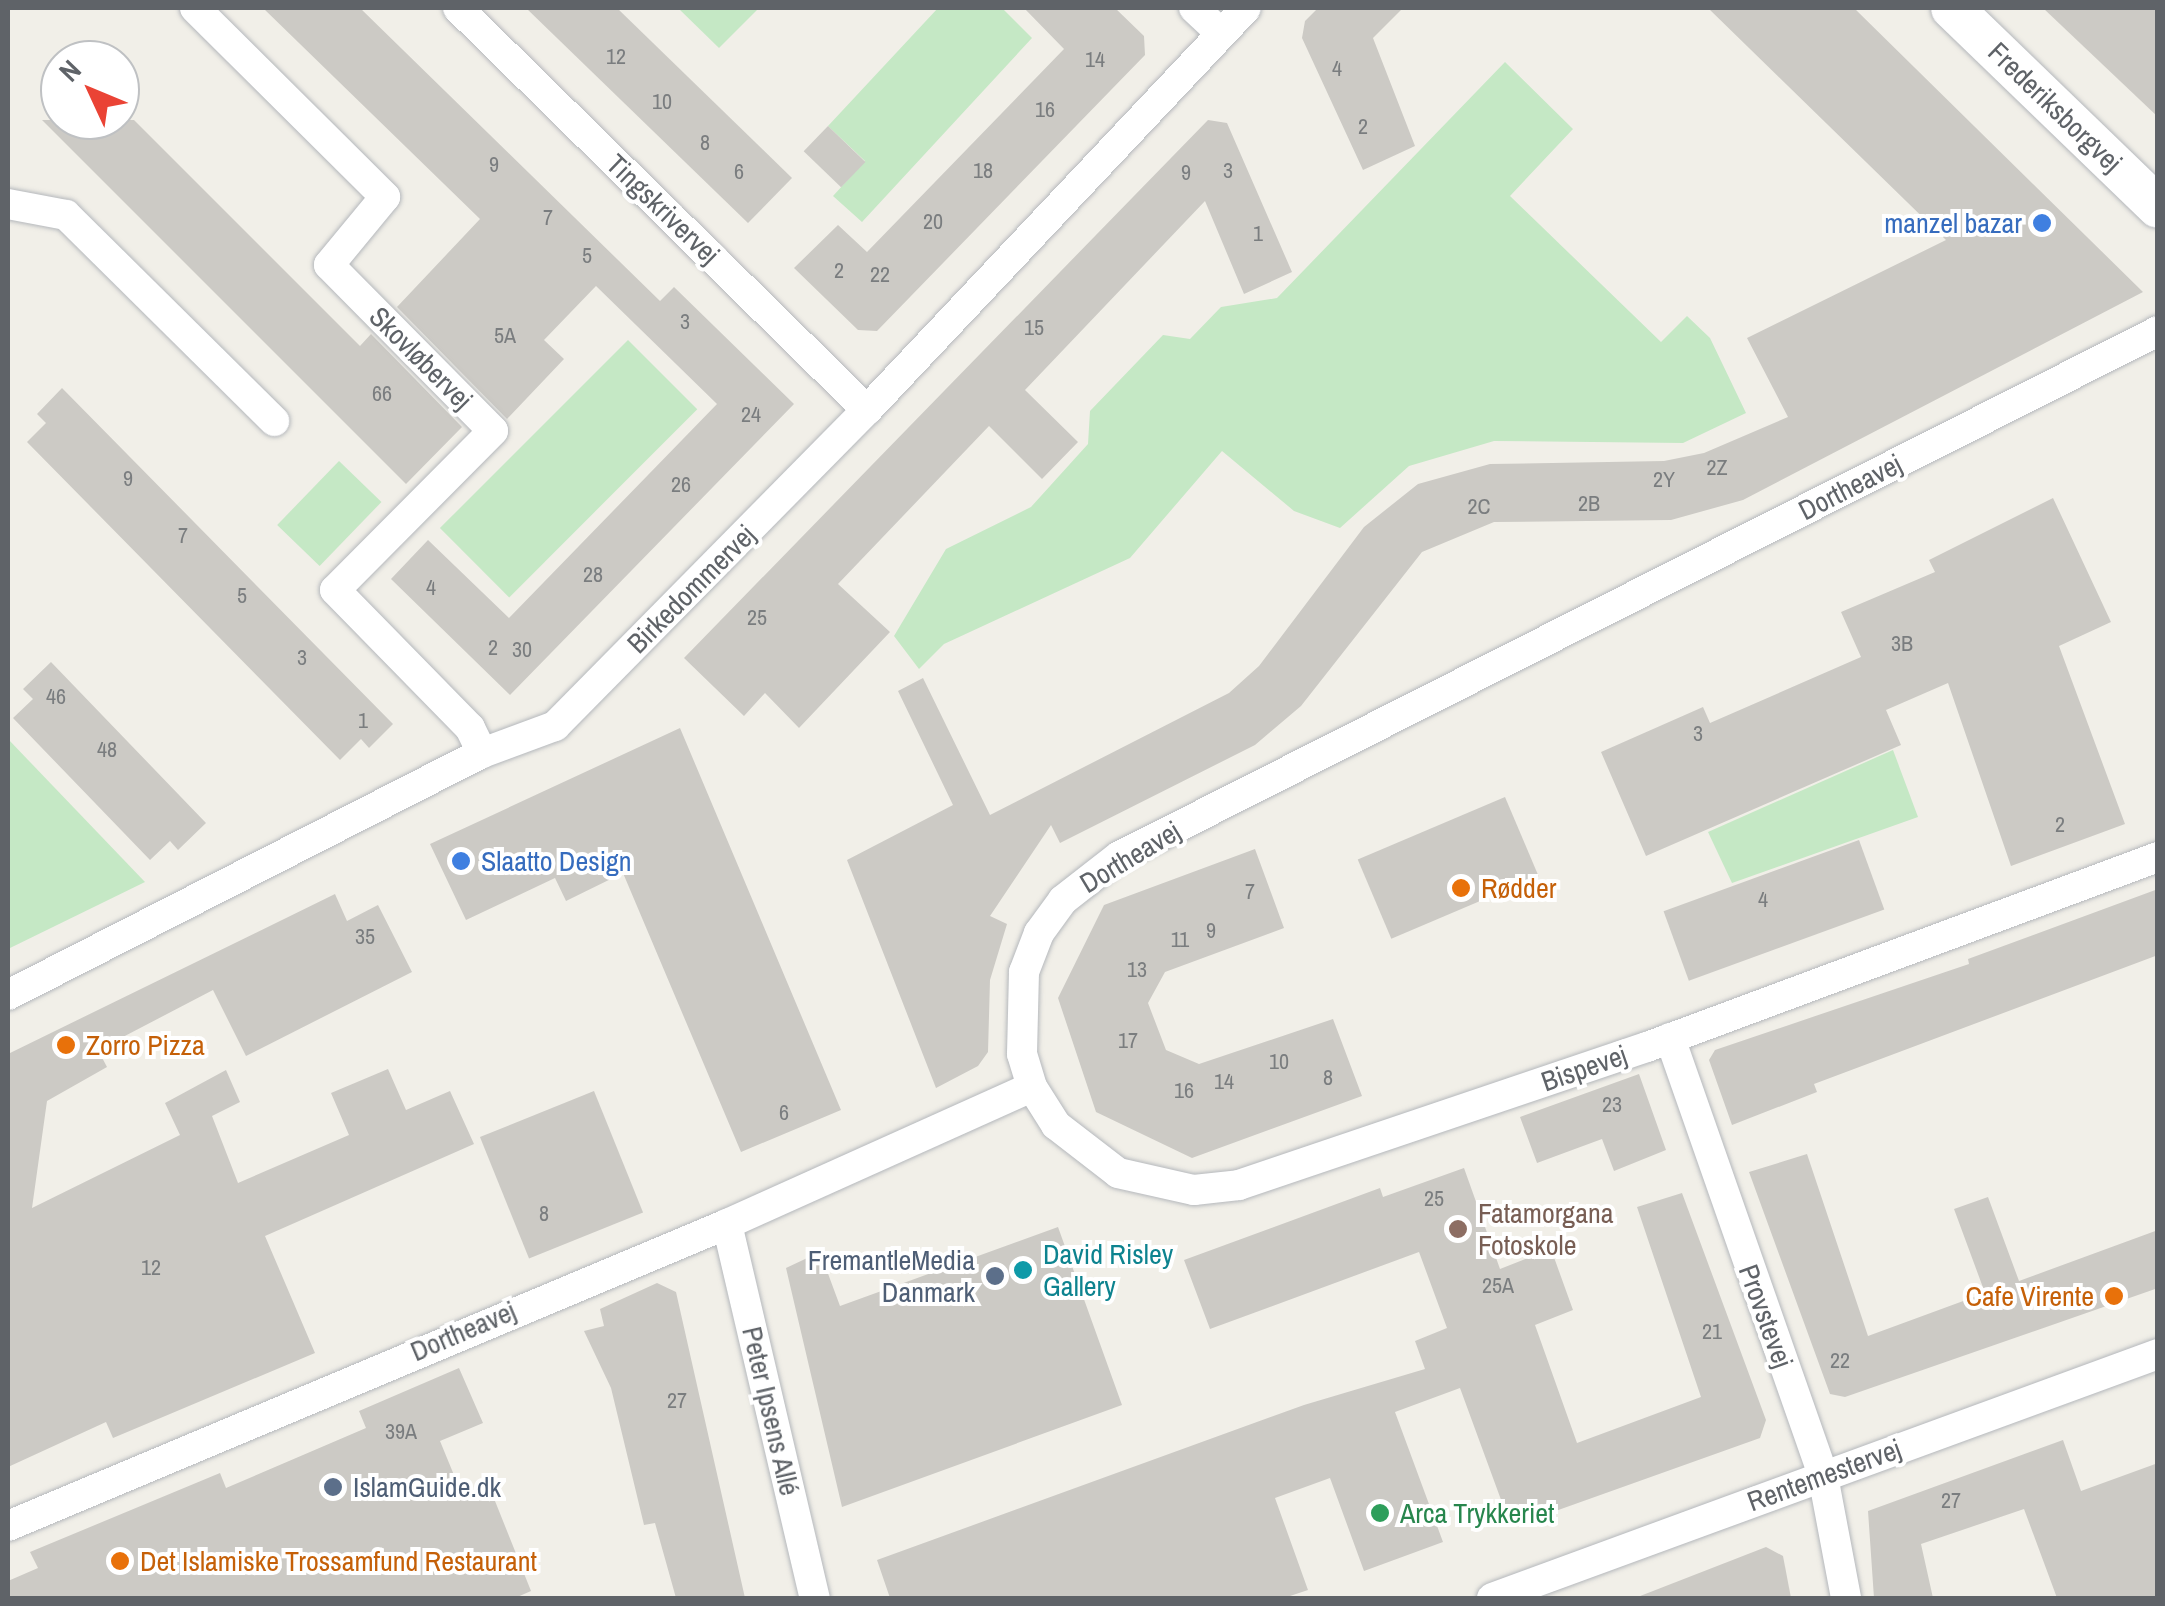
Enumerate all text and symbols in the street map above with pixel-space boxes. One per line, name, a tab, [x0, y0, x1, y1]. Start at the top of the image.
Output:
street label: Frederiksborgvej	[1981, 35, 2129, 179]
north arrow	[40, 40, 140, 140]
house number: 12	[606, 44, 626, 70]
house number: 14	[1085, 47, 1105, 73]
text: N	[50, 51, 89, 90]
house number: 4	[1332, 56, 1342, 82]
house number: 10	[652, 89, 672, 115]
house number: 16	[1035, 97, 1055, 123]
house number: 2	[1358, 114, 1368, 140]
house number: 8	[700, 130, 710, 156]
street label: Tingskrivervej	[600, 147, 726, 271]
house number: 9	[489, 152, 499, 178]
house number: 18	[973, 158, 993, 184]
house number: 3	[1223, 158, 1233, 184]
house number: 6	[734, 159, 744, 185]
house number: 9	[1181, 160, 1191, 186]
house number: 7	[543, 205, 553, 231]
place label: manzel bazar	[1884, 206, 2022, 240]
house number: 20	[923, 209, 943, 235]
marker: manzel bazar	[2031, 212, 2053, 234]
house number: 1	[1253, 221, 1263, 247]
house number: 5	[582, 243, 592, 269]
house number: 2	[834, 258, 844, 284]
house number: 22	[870, 262, 890, 288]
street label: Skovløbervej	[363, 300, 479, 416]
house number: 3	[680, 309, 690, 335]
house number: 15	[1024, 315, 1044, 341]
house number: 5A	[494, 323, 516, 349]
house number: 66	[372, 381, 392, 407]
house number: 24	[741, 402, 761, 428]
street label: Dortheavej	[1793, 447, 1907, 527]
house number: 2Z	[1706, 455, 1728, 481]
house number: 9	[123, 466, 133, 492]
house number: 2Y	[1653, 467, 1675, 493]
house number: 26	[671, 472, 691, 498]
house number: 2B	[1578, 491, 1600, 517]
house number: 2C	[1467, 494, 1491, 520]
street label: Birkedommervej	[620, 518, 762, 660]
house number: 7	[178, 523, 188, 549]
house number: 28	[583, 562, 603, 588]
house number: 4	[426, 575, 436, 601]
house number: 5	[237, 583, 247, 609]
house number: 25	[747, 605, 767, 631]
house number: 3B	[1891, 631, 1913, 657]
house number: 2	[488, 635, 498, 661]
house number: 30	[512, 637, 532, 663]
house number: 3	[297, 645, 307, 671]
house number: 46	[46, 684, 66, 710]
house number: 1	[358, 708, 368, 734]
house number: 3	[1693, 721, 1703, 747]
house number: 48	[97, 737, 117, 763]
house number: 2	[2055, 812, 2065, 838]
street label: Dortheavej	[1074, 814, 1186, 900]
place label: Slaatto Design	[481, 844, 632, 878]
marker: Slaatto Design	[450, 850, 472, 872]
place label: Rødder	[1481, 871, 1556, 905]
marker: Rødder	[1450, 877, 1472, 899]
house number: 7	[1245, 879, 1255, 905]
house number: 4	[1758, 887, 1768, 913]
house number: 9	[1206, 918, 1216, 944]
house number: 35	[355, 924, 375, 950]
house number: 11	[1171, 927, 1189, 953]
house number: 13	[1127, 957, 1147, 983]
place label: Zorro Pizza	[86, 1028, 205, 1062]
house number: 17	[1118, 1028, 1138, 1054]
marker: Zorro Pizza	[55, 1034, 77, 1056]
street label: Bispevej	[1537, 1038, 1631, 1098]
house number: 10	[1269, 1049, 1289, 1075]
house number: 8	[1323, 1065, 1333, 1091]
house number: 14	[1214, 1069, 1234, 1095]
house number: 16	[1174, 1078, 1194, 1104]
house number: 23	[1602, 1092, 1622, 1118]
house number: 6	[779, 1100, 789, 1126]
house number: 25	[1424, 1186, 1444, 1212]
place label: Fatamorgana Fotoskole	[1478, 1196, 1613, 1262]
house number: 8	[539, 1201, 549, 1227]
marker: Fatamorgana Fotoskole	[1447, 1218, 1469, 1240]
place label: David Risley Gallery	[1043, 1237, 1173, 1303]
place label: FremantleMedia Danmark	[808, 1243, 975, 1309]
house number: 12	[141, 1255, 161, 1281]
marker: David Risley Gallery	[1012, 1259, 1034, 1281]
street label: Provstevej	[1732, 1260, 1800, 1372]
marker: FremantleMedia Danmark	[984, 1265, 1006, 1287]
house number: 25A	[1482, 1273, 1514, 1299]
place label: Cafe Virente	[1965, 1279, 2094, 1313]
marker: Cafe Virente	[2103, 1285, 2125, 1307]
street label: Dortheavej	[405, 1294, 521, 1368]
house number: 21	[1702, 1319, 1722, 1345]
street label: Peter Ipsens Allé	[735, 1323, 807, 1499]
house number: 22	[1830, 1348, 1850, 1374]
house number: 27	[667, 1388, 687, 1414]
house number: 39A	[385, 1419, 417, 1445]
street label: Rentemestervej	[1743, 1432, 1905, 1518]
place label: IslamGuide.dk	[353, 1470, 501, 1504]
marker: IslamGuide.dk	[322, 1476, 344, 1498]
house number: 27	[1941, 1488, 1961, 1514]
place label: Arca Trykkeriet	[1400, 1496, 1555, 1530]
marker: Arca Trykkeriet	[1369, 1502, 1391, 1524]
place label: Det Islamiske Trossamfund Restaurant	[140, 1544, 537, 1578]
marker: Det Islamiske Trossamfund Restaurant	[109, 1550, 131, 1572]

